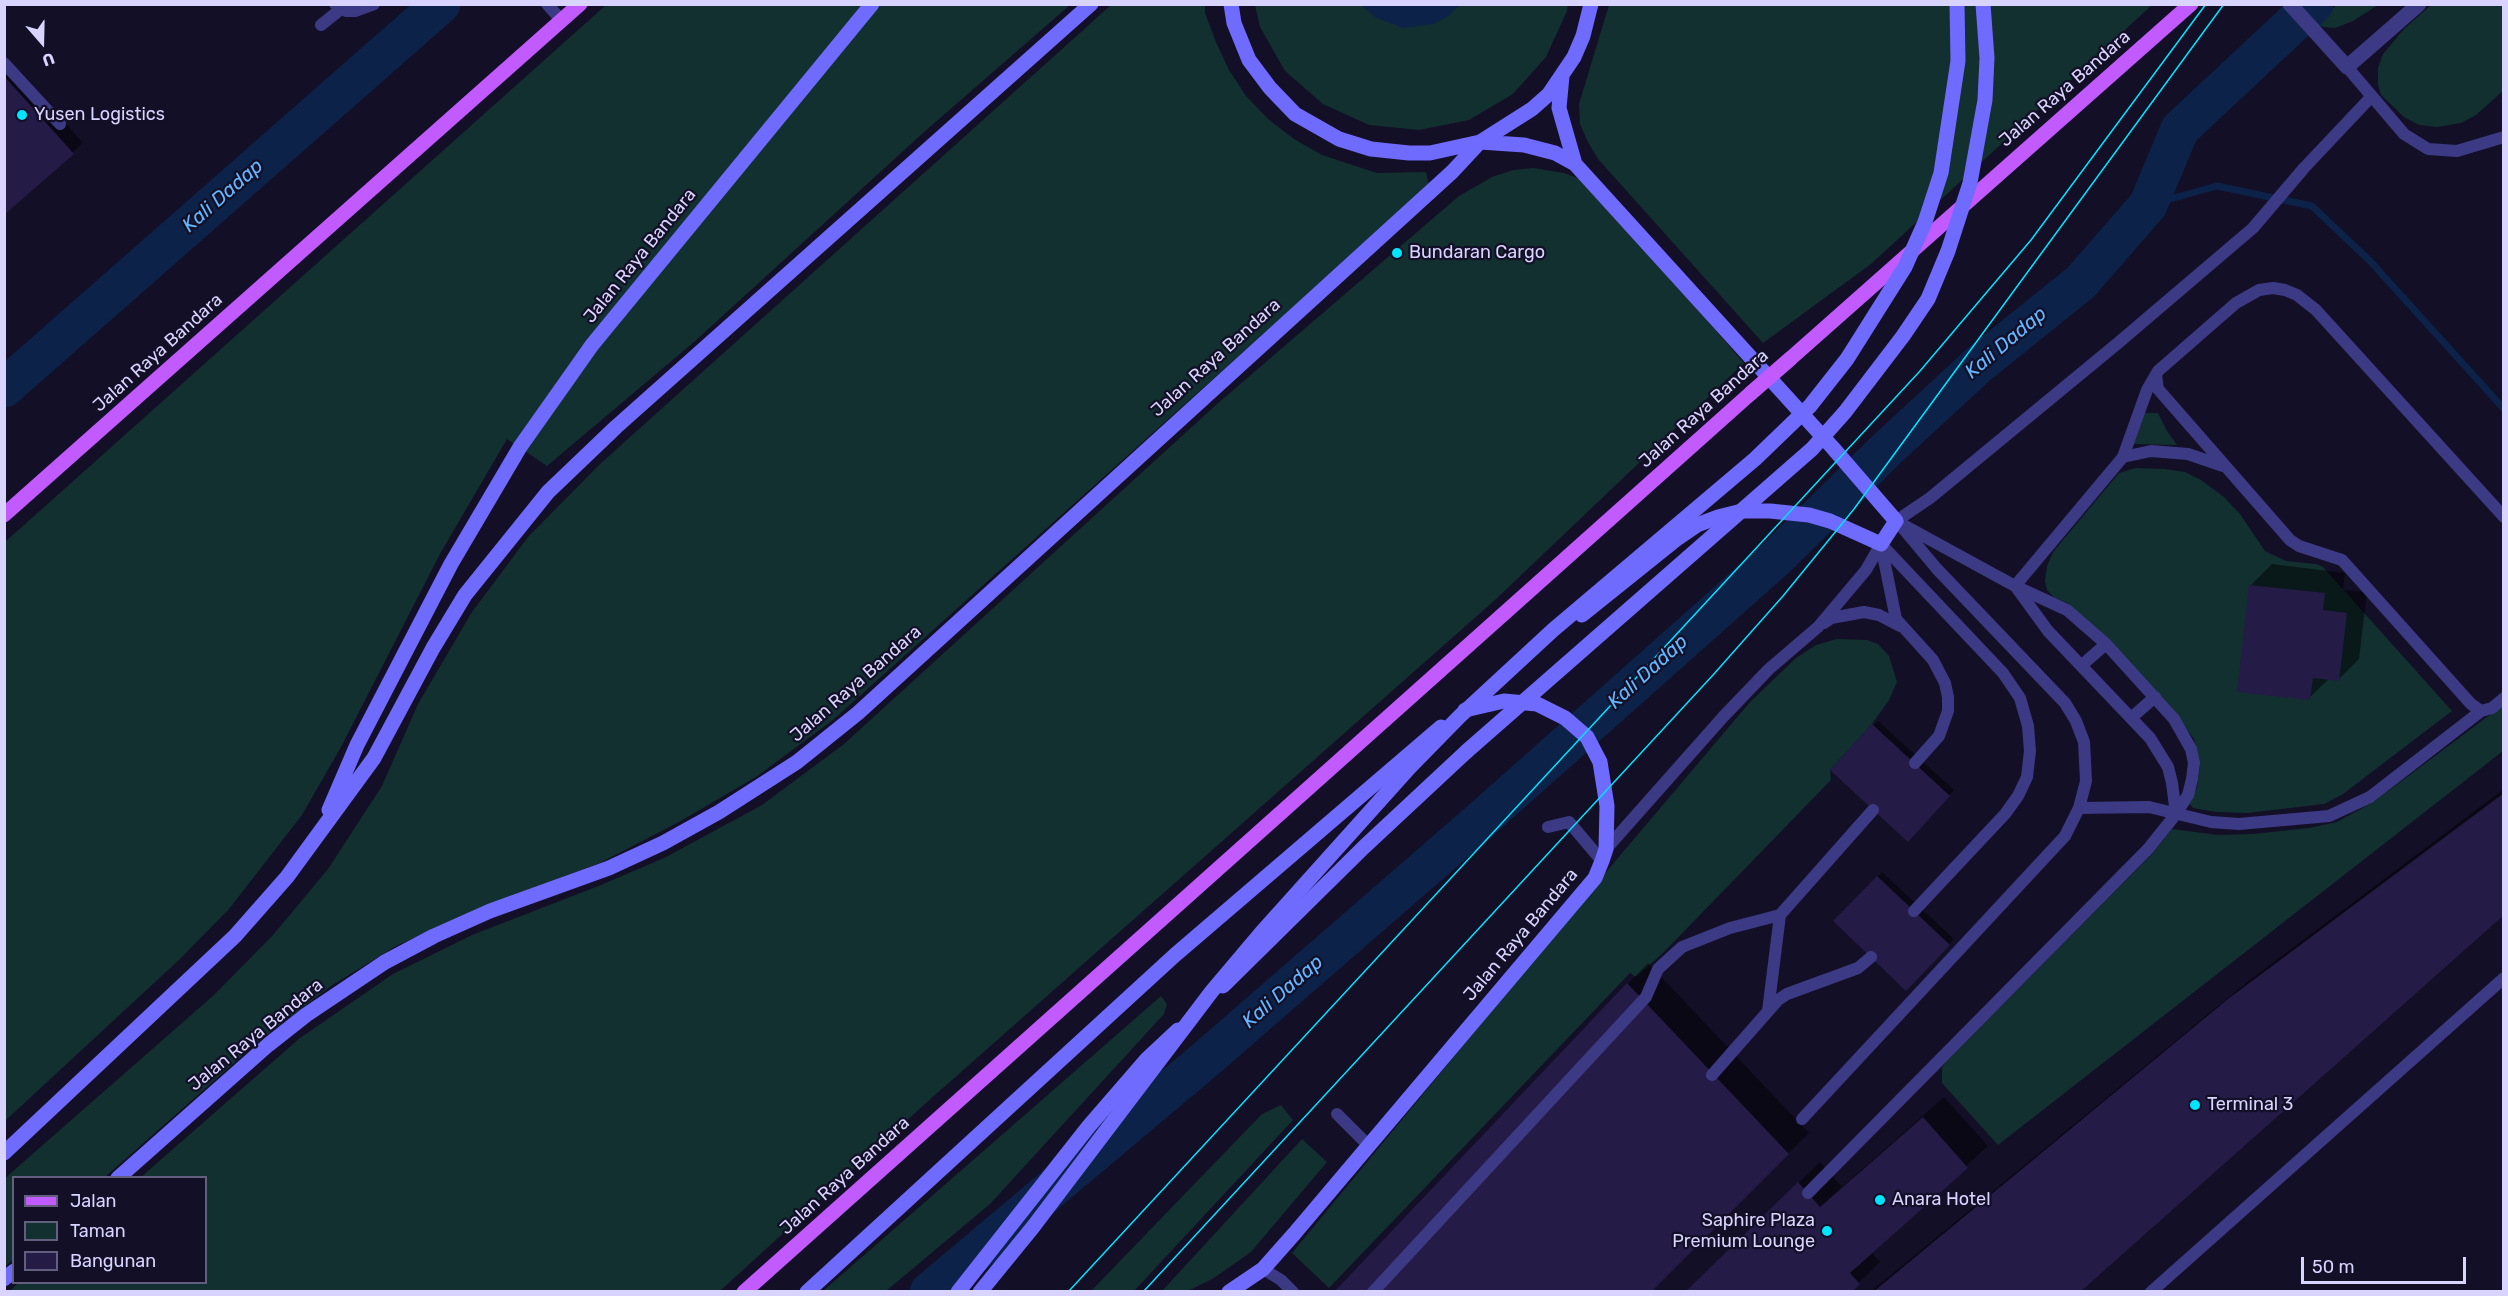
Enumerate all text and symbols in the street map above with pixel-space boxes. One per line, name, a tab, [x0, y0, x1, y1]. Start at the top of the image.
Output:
north arrow	[12, 12, 72, 72]
street label: Jalan Raya Bandara	[1995, 26, 2135, 152]
text: U	[40, 48, 57, 70]
place label: Yusen Logistics	[34, 104, 165, 126]
marker: Yusen Logistics	[15, 108, 29, 122]
water label: Kali Dadap	[178, 154, 268, 238]
street label: Jalan Raya Bandara	[579, 185, 701, 327]
place label: Bundaran Cargo	[1409, 242, 1545, 264]
marker: Bundaran Cargo	[1390, 246, 1404, 260]
street label: Jalan Raya Bandara	[89, 289, 227, 417]
street label: Jalan Raya Bandara	[1147, 294, 1285, 422]
water label: Kali Dadap	[1960, 302, 2052, 384]
street label: Jalan Raya Bandara	[1635, 345, 1773, 473]
street label: Jalan Raya Bandara	[786, 621, 926, 747]
water label: Kali Dadap	[1603, 630, 1693, 714]
street label: Jalan Raya Bandara	[1459, 864, 1583, 1006]
water label: Kali Dadap	[1238, 950, 1328, 1034]
street label: Jalan Raya Bandara	[185, 974, 327, 1096]
place label: Terminal 3	[2207, 1094, 2293, 1116]
marker: Terminal 3	[2188, 1098, 2202, 1112]
street label: Jalan Raya Bandara	[776, 1112, 914, 1240]
legend	[12, 1176, 207, 1284]
place label: Anara Hotel	[1892, 1189, 1991, 1211]
text: Jalan	[70, 1190, 117, 1212]
marker: Anara Hotel	[1873, 1193, 1887, 1207]
place label: Saphire Plaza Premium Lounge	[1672, 1210, 1815, 1252]
text: Taman	[70, 1220, 126, 1242]
marker: Saphire Plaza Premium Lounge	[1820, 1224, 1834, 1238]
scale bar	[2304, 1245, 2469, 1283]
text: Bangunan	[70, 1250, 156, 1272]
text: 50 m	[2312, 1256, 2355, 1278]

